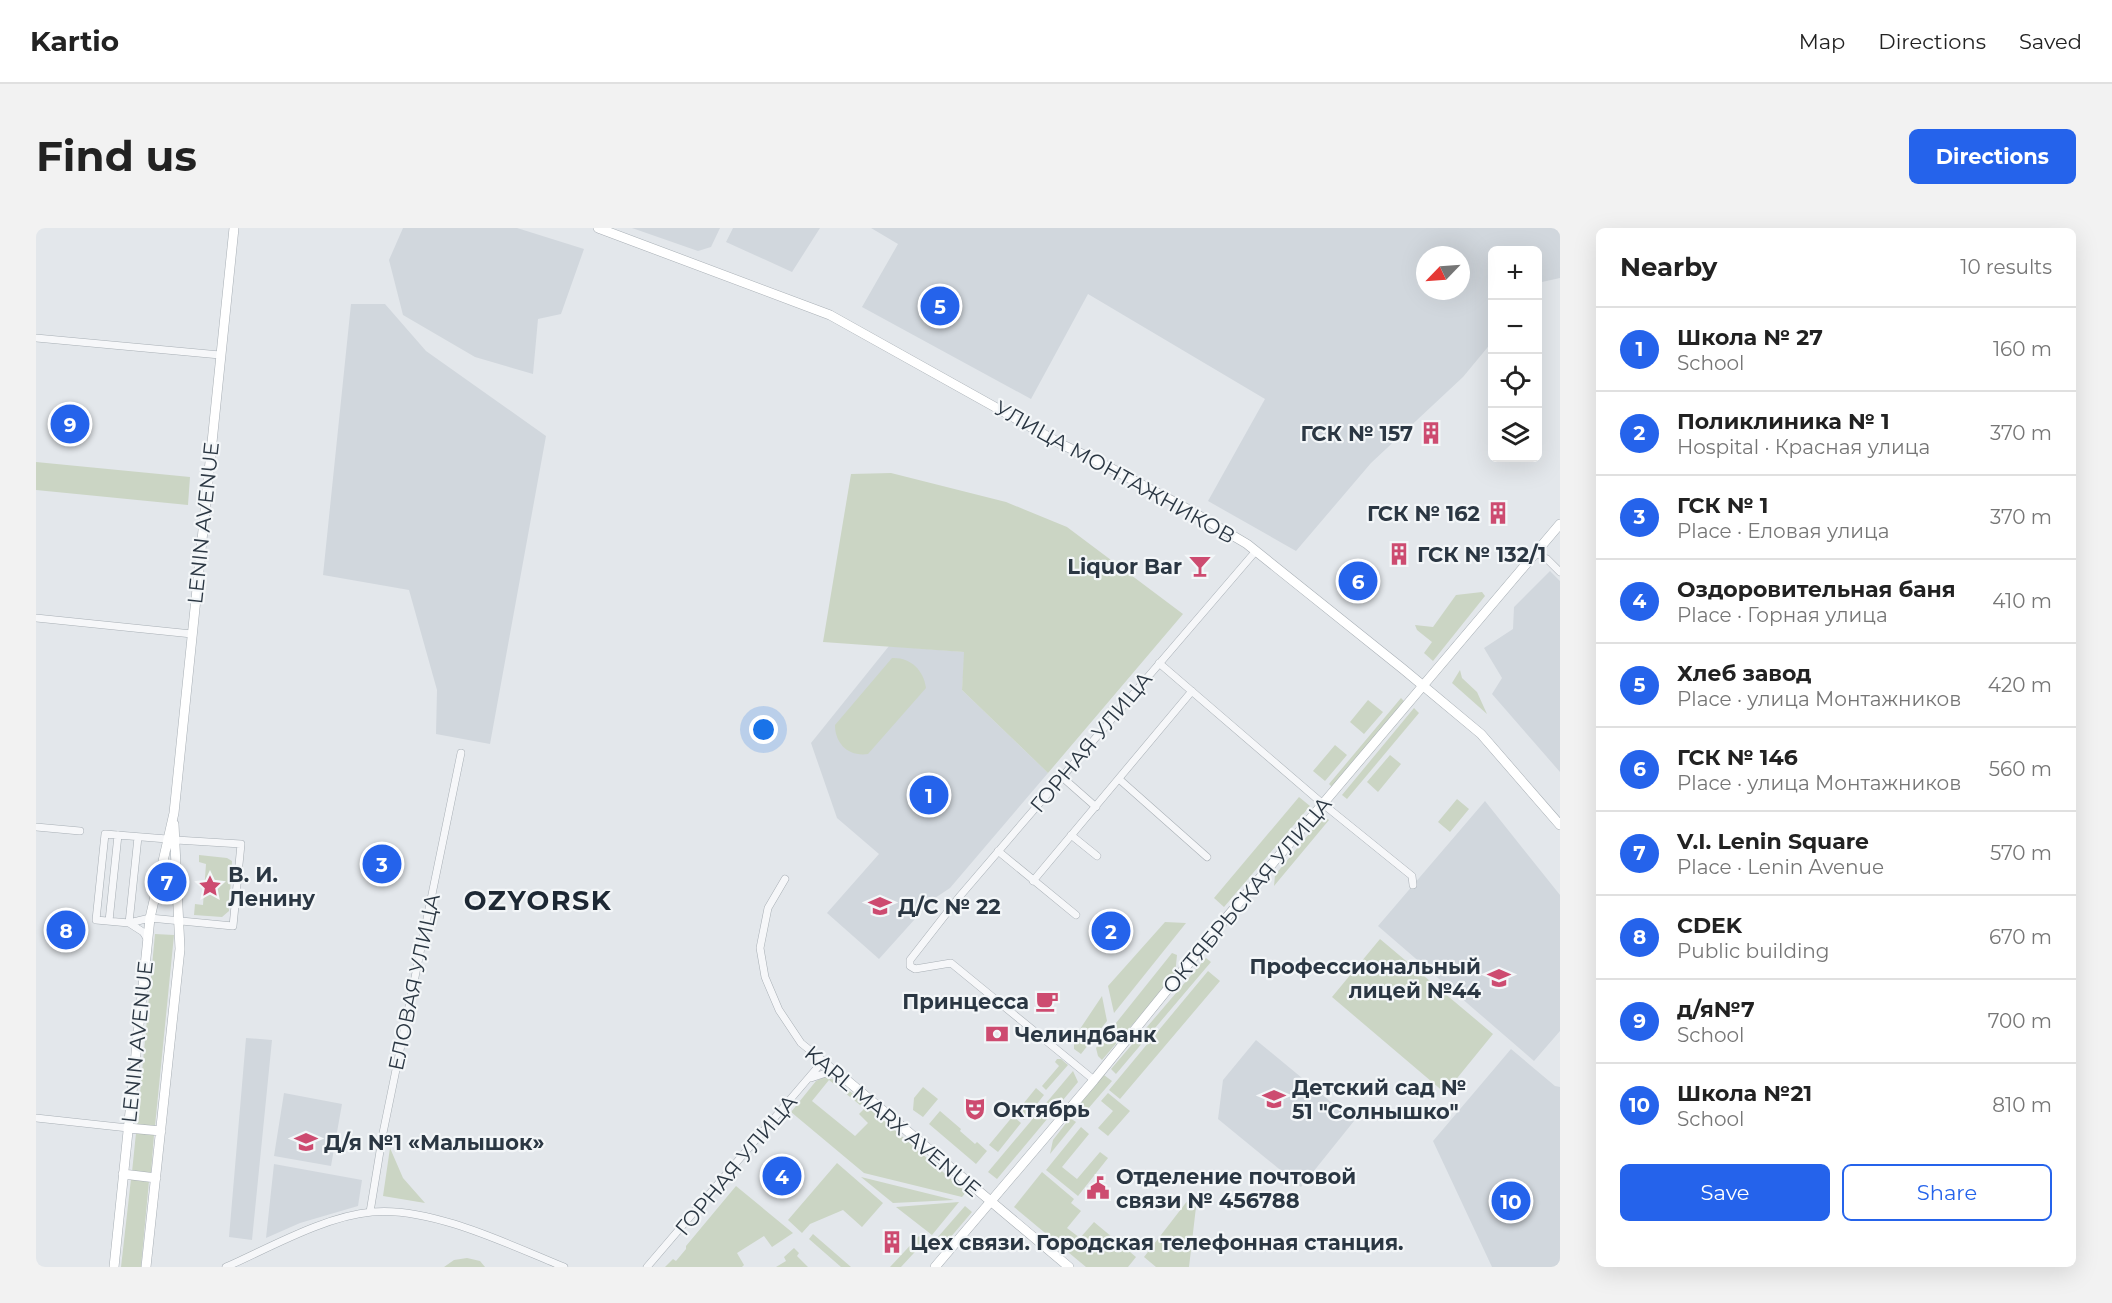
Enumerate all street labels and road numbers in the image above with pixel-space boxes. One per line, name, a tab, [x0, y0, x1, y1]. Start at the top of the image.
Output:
street label: УЛИЦА МОНТАЖНИКОВ	[990, 395, 1240, 549]
street label: LENIN AVENUE	[182, 441, 224, 605]
street label: ГОРНАЯ УЛИЦА	[1025, 666, 1157, 818]
street label: ОКТЯБРЬСКАЯ УЛИЦА	[1157, 791, 1337, 999]
street label: ЕЛОВАЯ УЛИЦА	[383, 891, 445, 1073]
street label: LENIN AVENUE	[116, 960, 158, 1124]
street label: KARL MARX AVENUE	[800, 1040, 986, 1202]
street label: ГОРНАЯ УЛИЦА	[670, 1089, 802, 1241]

